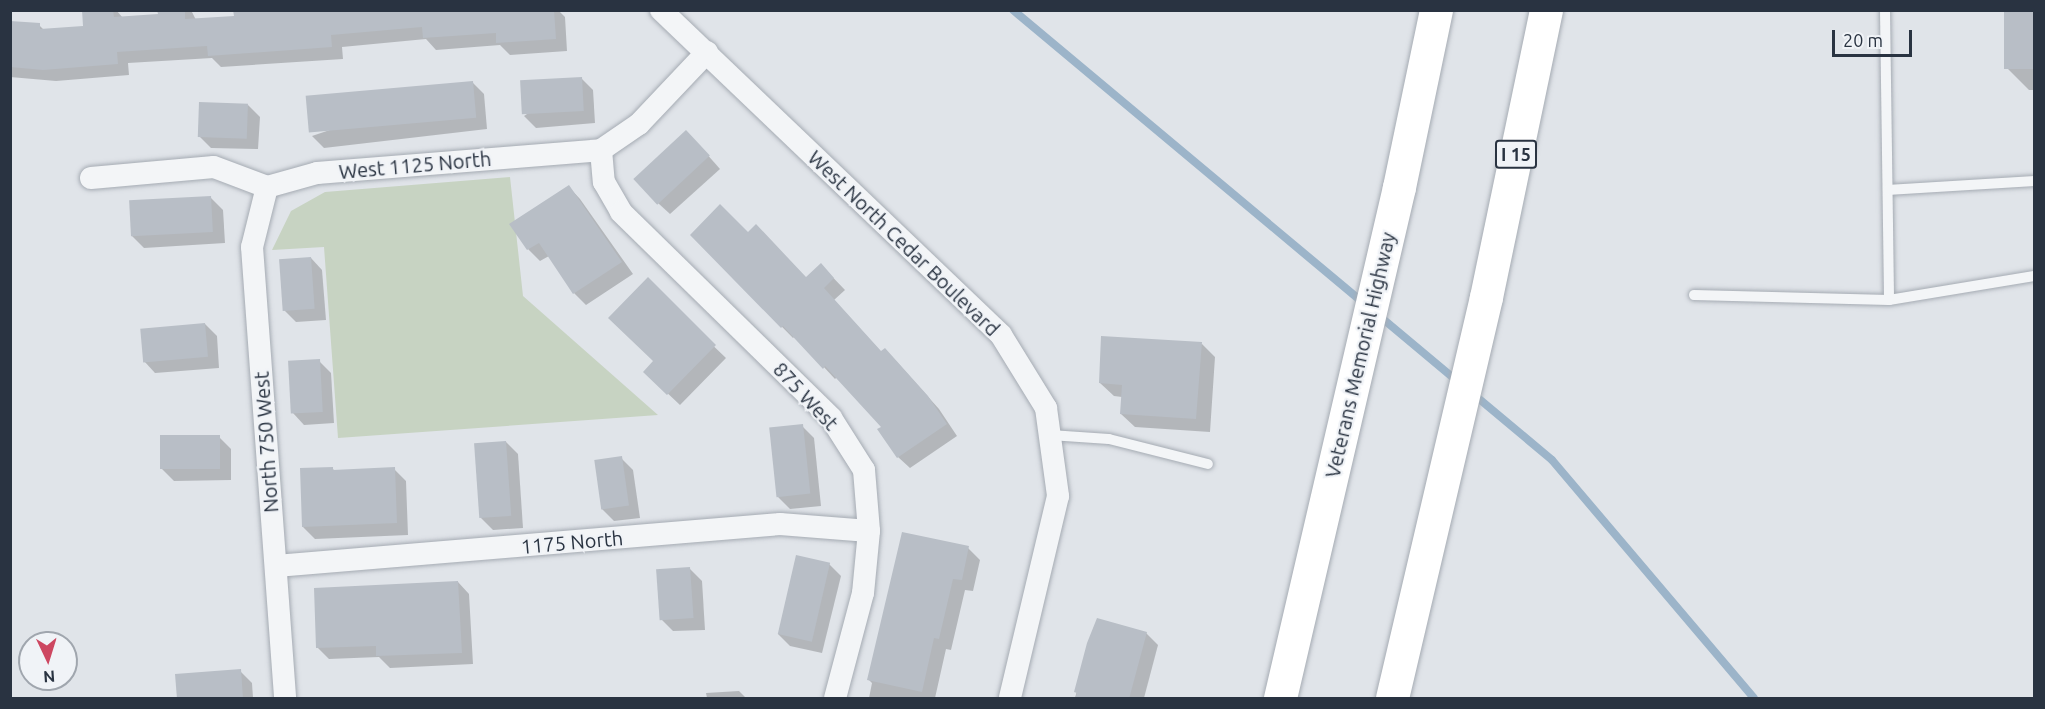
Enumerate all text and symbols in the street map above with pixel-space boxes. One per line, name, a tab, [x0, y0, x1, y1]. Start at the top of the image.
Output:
scale bar	[1835, 18, 1914, 56]
text: 20 m	[1843, 30, 1883, 50]
road number: I 15	[1495, 139, 1537, 169]
street label: West North Cedar Boulevard	[803, 145, 1005, 341]
street label: West 1125 North	[338, 146, 492, 184]
street label: Veterans Memorial Highway	[1320, 230, 1400, 480]
street label: 875 West	[769, 357, 843, 435]
street label: North 750 West	[249, 371, 283, 513]
street label: 1175 North	[520, 526, 624, 558]
north arrow	[18, 631, 78, 691]
text: N	[43, 668, 56, 686]

